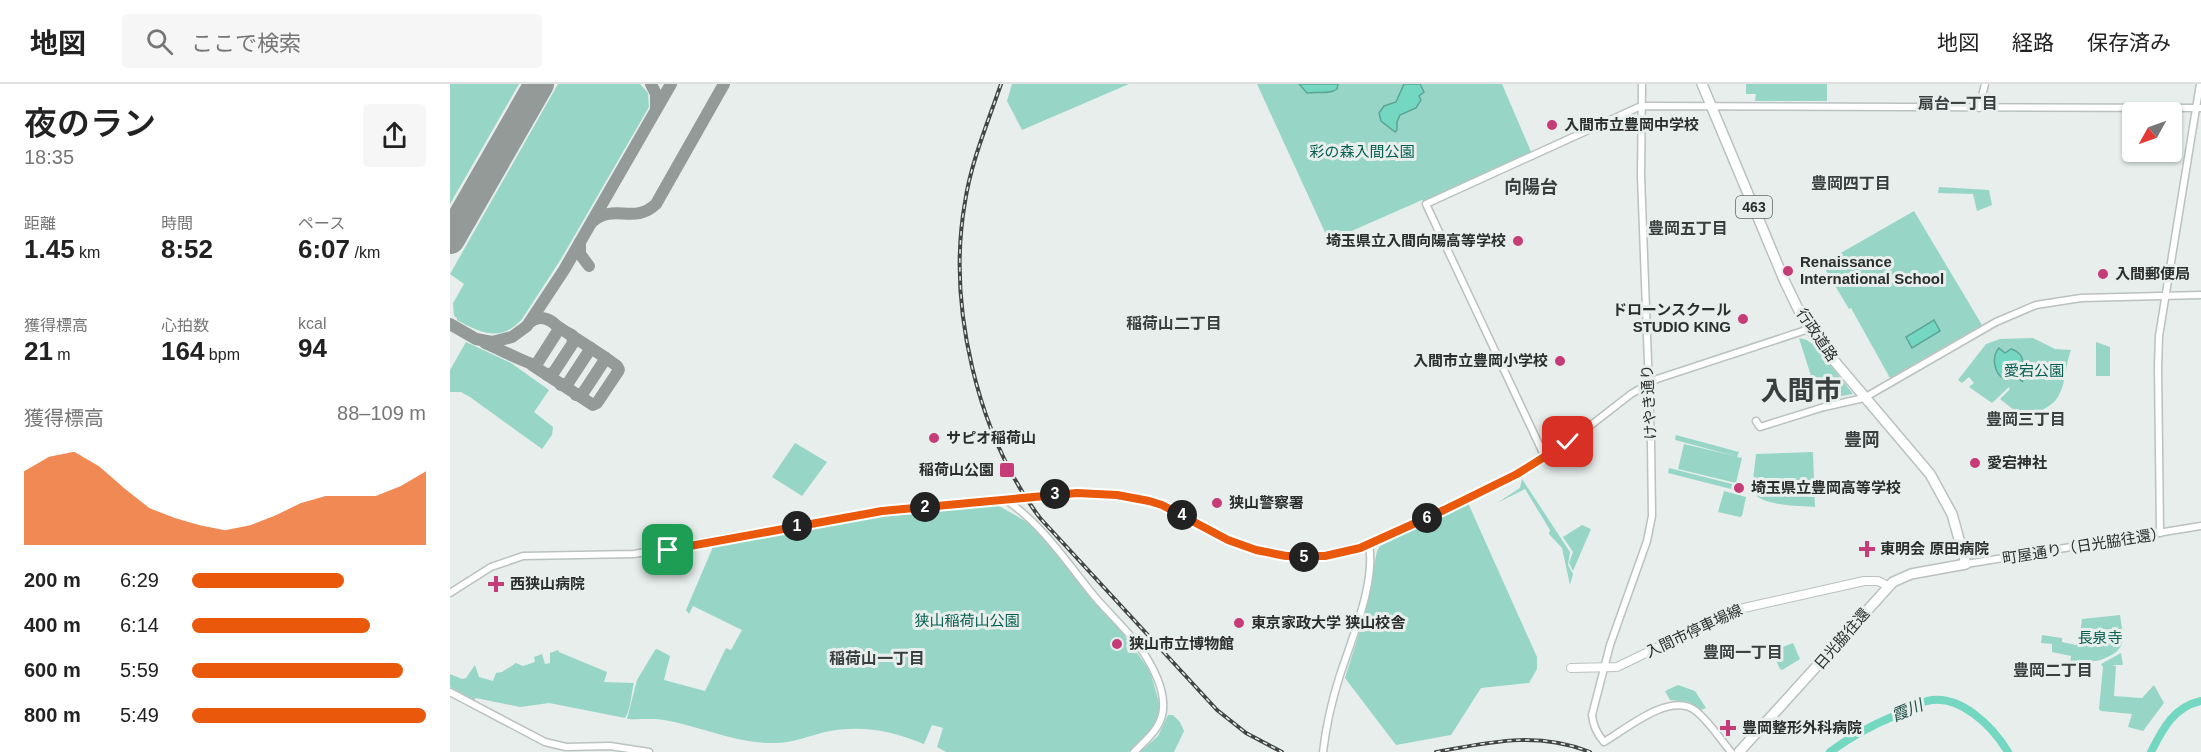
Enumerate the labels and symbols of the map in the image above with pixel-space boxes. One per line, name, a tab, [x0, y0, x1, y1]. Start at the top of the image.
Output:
district label: 扇台一丁目	[1918, 95, 1998, 112]
north arrow	[2122, 102, 2182, 162]
place label: 入間市立豊岡中学校	[1564, 116, 1699, 133]
marker: 入間市立豊岡中学校	[1545, 118, 1559, 132]
park label: 彩の森入間公園	[1309, 143, 1415, 160]
district label: 豊岡四丁目	[1811, 175, 1891, 192]
district label: 向陽台	[1504, 177, 1558, 197]
road number: 463	[1736, 196, 1772, 218]
district label: 豊岡五丁目	[1648, 220, 1728, 237]
place label: 埼玉県立入間向陽高等学校	[1326, 232, 1506, 249]
marker: 埼玉県立入間向陽高等学校	[1511, 234, 1525, 248]
place label: Renaissance International School	[1800, 253, 1944, 287]
marker: Renaissance International School	[1781, 264, 1795, 278]
place label: 入間郵便局	[2115, 265, 2190, 282]
marker: 入間郵便局	[2096, 267, 2110, 281]
place label: ドローンスクール STUDIO KING	[1612, 301, 1731, 335]
street label: 行政道路	[1794, 305, 1841, 364]
marker: ドローンスクール STUDIO KING	[1736, 312, 1750, 326]
district label: 稲荷山二丁目	[1126, 315, 1222, 332]
place label: 入間市立豊岡小学校	[1413, 352, 1548, 369]
marker: 入間市立豊岡小学校	[1553, 354, 1567, 368]
park label: 愛宕公園	[2004, 362, 2064, 379]
street label: けやき通り	[1638, 364, 1659, 440]
district label: 入間市	[1761, 376, 1842, 406]
district label: 豊岡三丁目	[1986, 411, 2066, 428]
pin	[1542, 416, 1593, 467]
place label: サピオ稲荷山	[946, 429, 1036, 446]
district label: 豊岡	[1844, 430, 1880, 450]
marker: サピオ稲荷山	[927, 431, 941, 445]
place label: 愛宕神社	[1987, 454, 2047, 471]
marker: 愛宕神社	[1968, 456, 1982, 470]
place label: 稲荷山公園	[919, 461, 994, 478]
marker: 稲荷山公園	[998, 461, 1016, 479]
pin: 3	[1040, 479, 1070, 509]
place label: 埼玉県立豊岡高等学校	[1751, 479, 1901, 496]
marker: 埼玉県立豊岡高等学校	[1732, 481, 1746, 495]
pin: 2	[910, 492, 940, 522]
place label: 狭山警察署	[1229, 494, 1304, 511]
marker: 狭山警察署	[1210, 496, 1224, 510]
pin: 4	[1167, 500, 1197, 530]
pin: 6	[1412, 503, 1442, 533]
pin: 1	[782, 511, 812, 541]
pin	[642, 524, 693, 575]
street label: 町屋通り（日光脇往還）	[2001, 524, 2167, 567]
marker: 東明会 原田病院	[1858, 540, 1876, 558]
place label: 東明会 原田病院	[1880, 540, 1989, 557]
pin: 5	[1289, 542, 1319, 572]
marker: 西狭山病院	[487, 575, 505, 593]
place label: 西狭山病院	[510, 575, 585, 592]
street label: 入間市停車場線	[1643, 601, 1745, 660]
street label: 日光脇往還	[1811, 605, 1873, 673]
park label: 狭山稲荷山公園	[914, 612, 1020, 629]
place label: 東京家政大学 狭山校舎	[1251, 614, 1406, 631]
marker: 東京家政大学 狭山校舎	[1232, 616, 1246, 630]
park label: 長泉寺	[2077, 629, 2123, 646]
place label: 狭山市立博物館	[1129, 635, 1234, 652]
marker: 狭山市立博物館	[1110, 637, 1124, 651]
district label: 豊岡一丁目	[1703, 644, 1783, 661]
district label: 稲荷山一丁目	[829, 650, 925, 667]
district label: 豊岡二丁目	[2013, 662, 2093, 679]
water label: 霞川	[1889, 696, 1927, 725]
marker: 豊岡整形外科病院	[1719, 719, 1737, 737]
place label: 豊岡整形外科病院	[1742, 719, 1862, 736]

